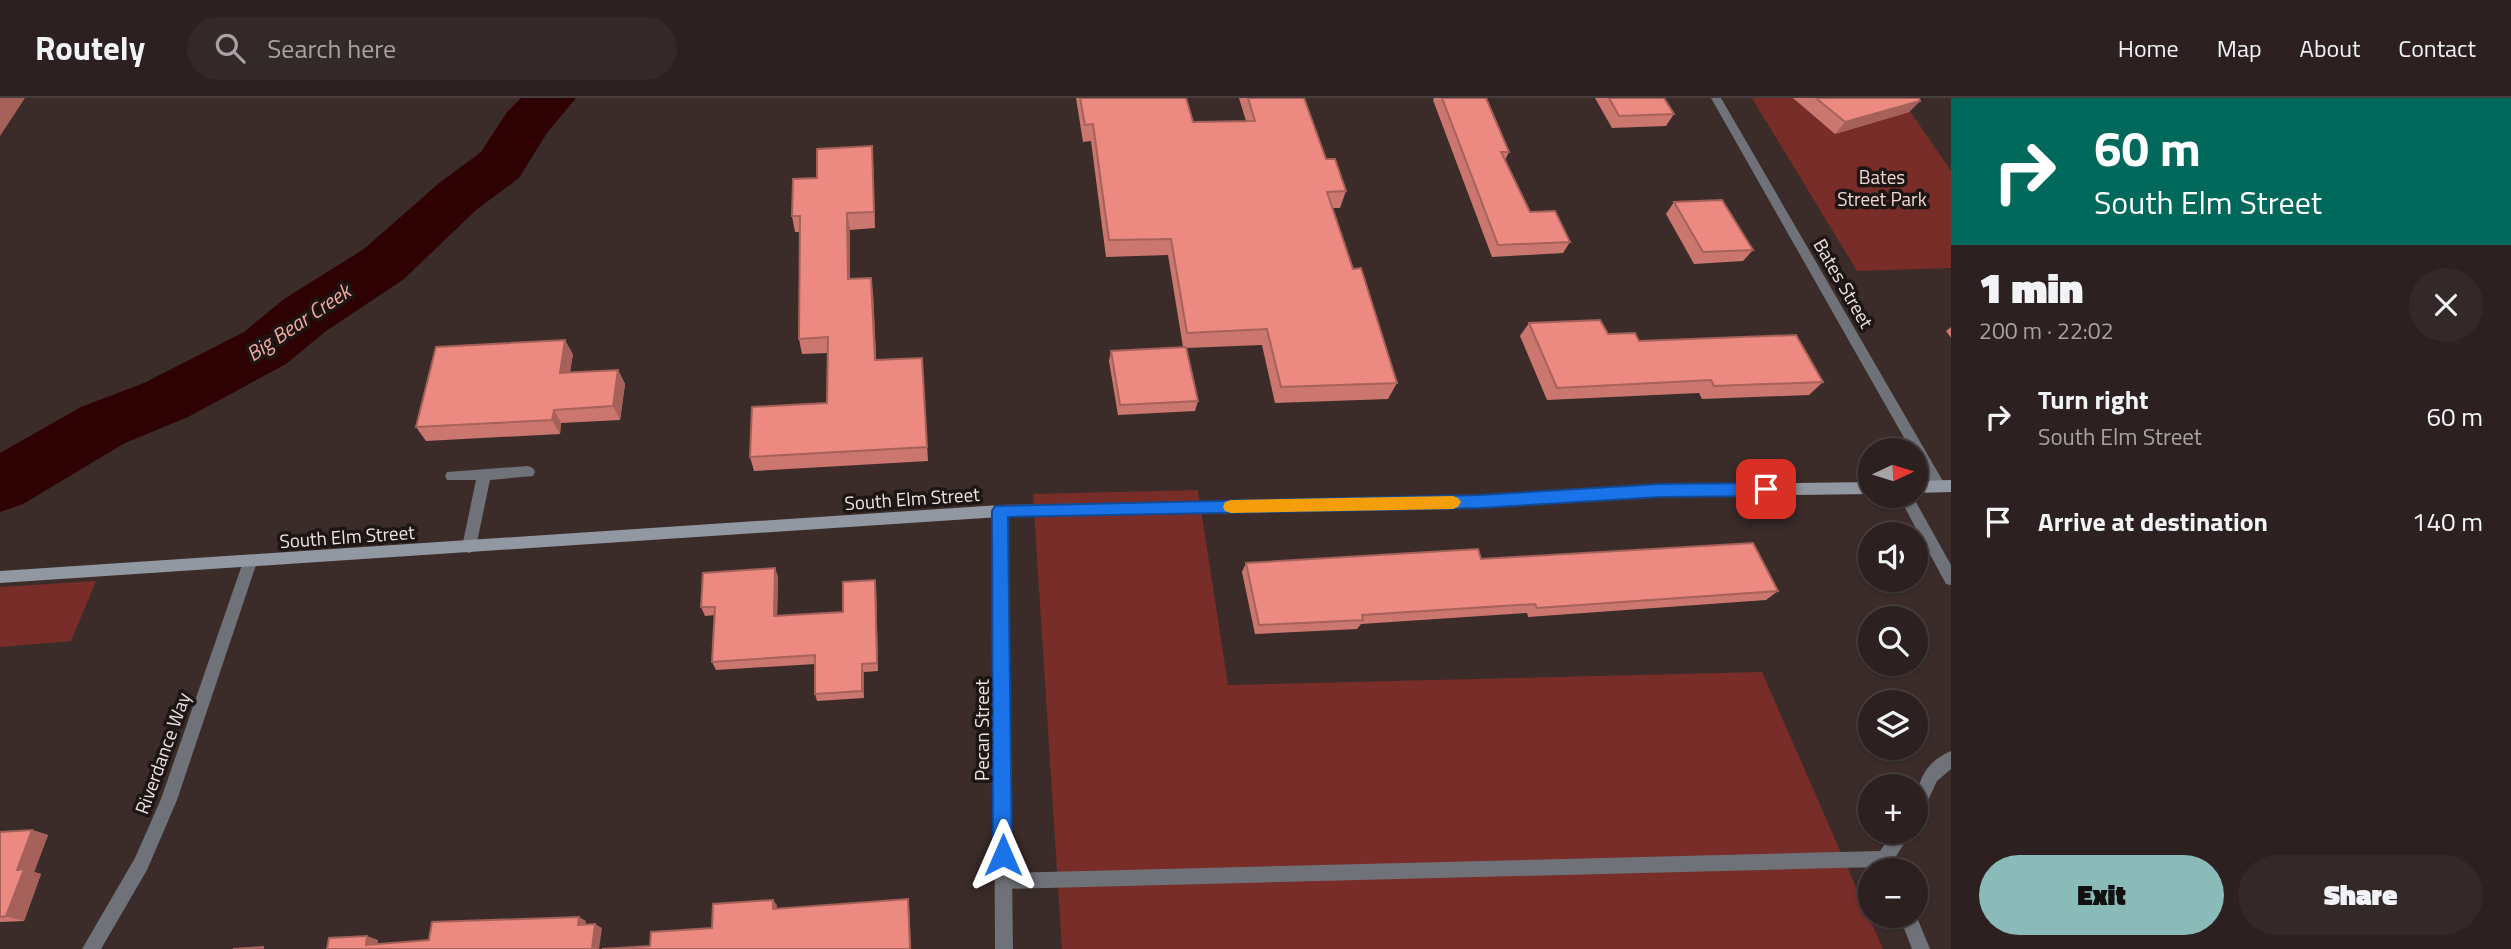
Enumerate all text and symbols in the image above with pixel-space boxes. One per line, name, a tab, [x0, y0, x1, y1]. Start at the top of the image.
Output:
search box	[187, 17, 677, 80]
text: Routely	[35, 23, 145, 73]
icon: search	[211, 29, 249, 67]
text: Search here	[267, 29, 396, 68]
text: Home	[2118, 30, 2179, 66]
text: Map	[2217, 30, 2262, 66]
text: About	[2300, 30, 2360, 66]
text: Contact	[2398, 30, 2476, 66]
text: 60 m	[2094, 110, 2201, 185]
icon: right	[1979, 126, 2070, 217]
park label: Bates Street Park	[1837, 162, 1927, 213]
text: South Elm Street	[2094, 178, 2322, 226]
street label: Bates Street	[1807, 233, 1882, 334]
text: 1 min	[1979, 255, 2083, 319]
button: close	[2409, 268, 2483, 342]
water label: Big Bear Creek	[239, 274, 359, 369]
text: 200 m · 22:02	[1979, 313, 2114, 348]
text: Turn right	[2038, 380, 2149, 419]
text: 60 m	[2426, 397, 2483, 436]
icon: right	[1979, 398, 2017, 436]
text: South Elm Street	[2038, 419, 2202, 454]
north arrow	[1858, 438, 1928, 508]
map controls	[1858, 438, 1928, 928]
pin	[1736, 459, 1796, 519]
icon: arrive	[1747, 470, 1785, 508]
street label: South Elm Street	[843, 479, 981, 517]
text: Arrive at destination	[2038, 502, 2268, 541]
text: 140 m	[2412, 502, 2483, 541]
icon: arrive	[1979, 503, 2017, 541]
street label: South Elm Street	[278, 517, 416, 555]
button: sound	[1858, 522, 1928, 592]
button: search	[1858, 606, 1928, 676]
street label: Pecan Street	[967, 679, 996, 781]
street label: Riverdance Way	[127, 688, 197, 818]
button: layers	[1858, 690, 1928, 760]
button: +	[1858, 774, 1928, 844]
position arrow	[966, 818, 1040, 892]
button: Exit	[1979, 855, 2224, 935]
button: Share	[2238, 855, 2483, 935]
button: −	[1858, 858, 1928, 928]

